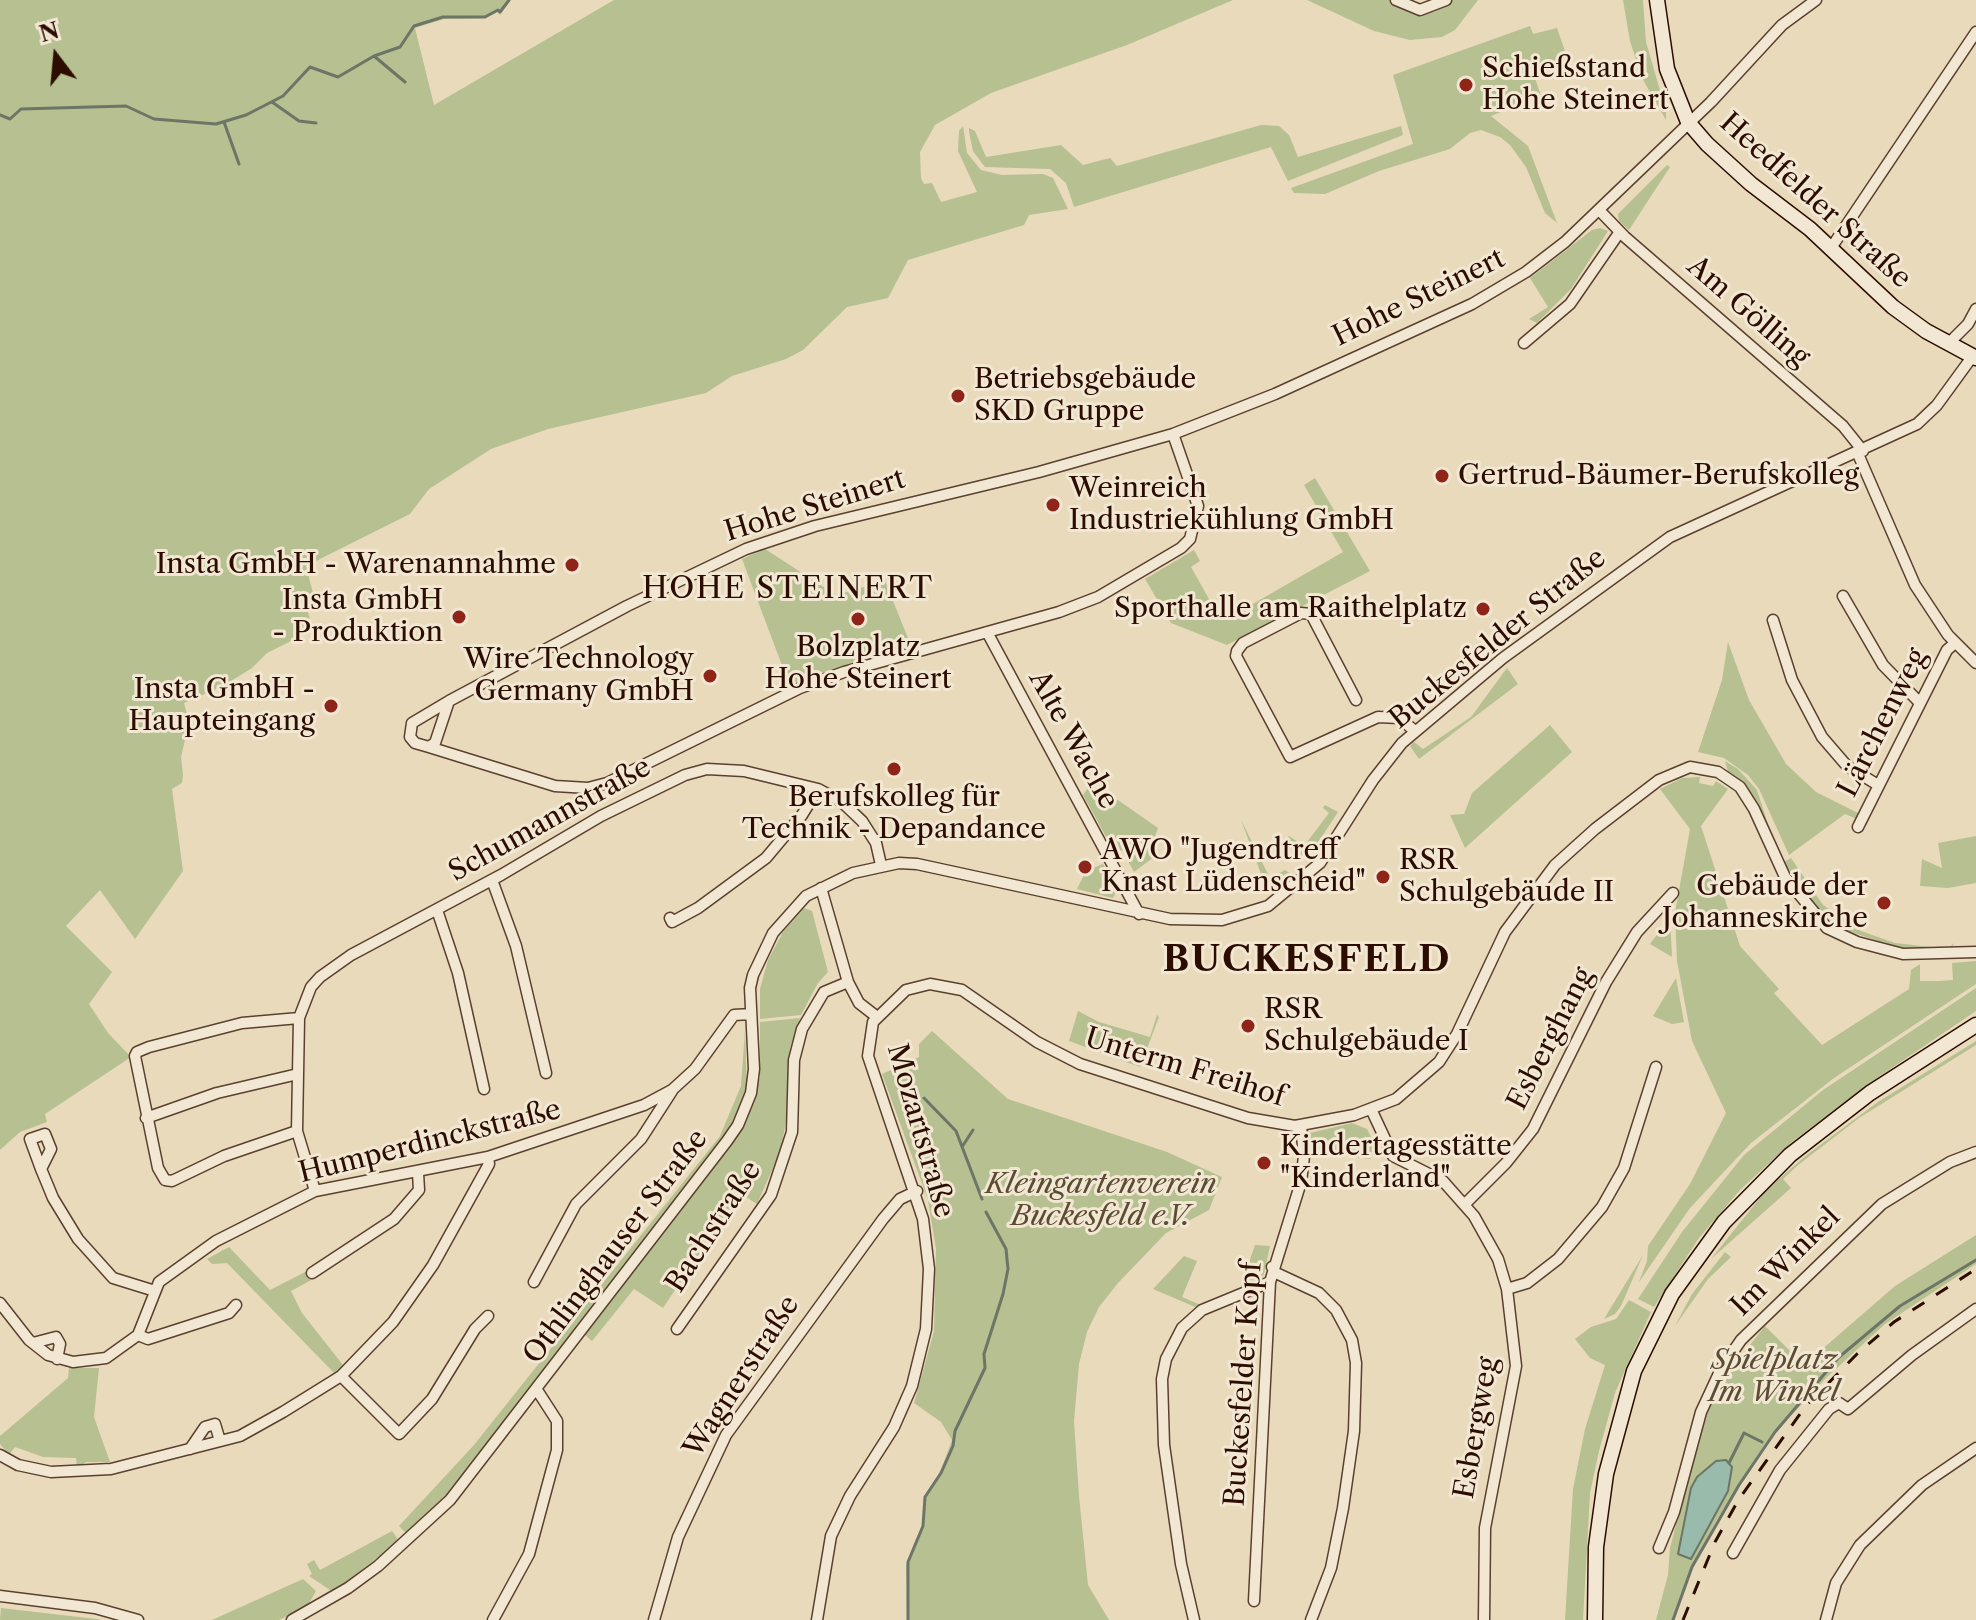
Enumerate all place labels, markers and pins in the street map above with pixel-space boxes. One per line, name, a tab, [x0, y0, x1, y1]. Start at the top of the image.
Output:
place label: Schießstand Hohe Steinert	[1482, 52, 1669, 118]
marker: Schießstand Hohe Steinert	[1457, 76, 1475, 94]
place label: Betriebsgebäude SKD Gruppe	[974, 363, 1196, 429]
marker: Betriebsgebäude SKD Gruppe	[949, 387, 967, 405]
place label: Gertrud-Bäumer-Berufskolleg	[1458, 459, 1859, 493]
marker: Gertrud-Bäumer-Berufskolleg	[1433, 467, 1451, 485]
place label: Weinreich Industriekühlung GmbH	[1069, 472, 1394, 538]
marker: Weinreich Industriekühlung GmbH	[1044, 496, 1062, 514]
place label: Insta GmbH - Warenannahme	[156, 548, 556, 582]
marker: Insta GmbH - Warenannahme	[563, 556, 581, 574]
place label: Insta GmbH - Produktion	[272, 584, 443, 650]
place label: Sporthalle am Raithelplatz	[1114, 592, 1467, 626]
marker: Sporthalle am Raithelplatz	[1474, 600, 1492, 618]
marker: Insta GmbH - Produktion	[450, 608, 468, 626]
marker: Bolzplatz Hohe Steinert	[849, 610, 867, 628]
place label: Bolzplatz Hohe Steinert	[765, 631, 951, 697]
place label: Wire Technology Germany GmbH	[464, 643, 694, 709]
marker: Wire Technology Germany GmbH	[701, 667, 719, 685]
place label: Insta GmbH - Haupteingang	[129, 673, 315, 739]
marker: Insta GmbH - Haupteingang	[322, 697, 340, 715]
marker: Berufskolleg für Technik - Depandance	[885, 760, 903, 778]
place label: Berufskolleg für Technik - Depandance	[742, 781, 1046, 847]
place label: AWO "Jugendtreff Knast Lüdenscheid"	[1101, 834, 1366, 900]
place label: RSR Schulgebäude II	[1399, 844, 1614, 910]
marker: AWO "Jugendtreff Knast Lüdenscheid"	[1076, 858, 1094, 876]
marker: RSR Schulgebäude II	[1374, 868, 1392, 886]
place label: Gebäude der Johanneskirche	[1662, 870, 1868, 936]
marker: Gebäude der Johanneskirche	[1875, 894, 1893, 912]
place label: RSR Schulgebäude I	[1264, 993, 1469, 1059]
marker: RSR Schulgebäude I	[1239, 1017, 1257, 1035]
place label: Kindertagesstätte "Kinderland"	[1280, 1130, 1512, 1196]
marker: Kindertagesstätte "Kinderland"	[1255, 1154, 1273, 1172]

